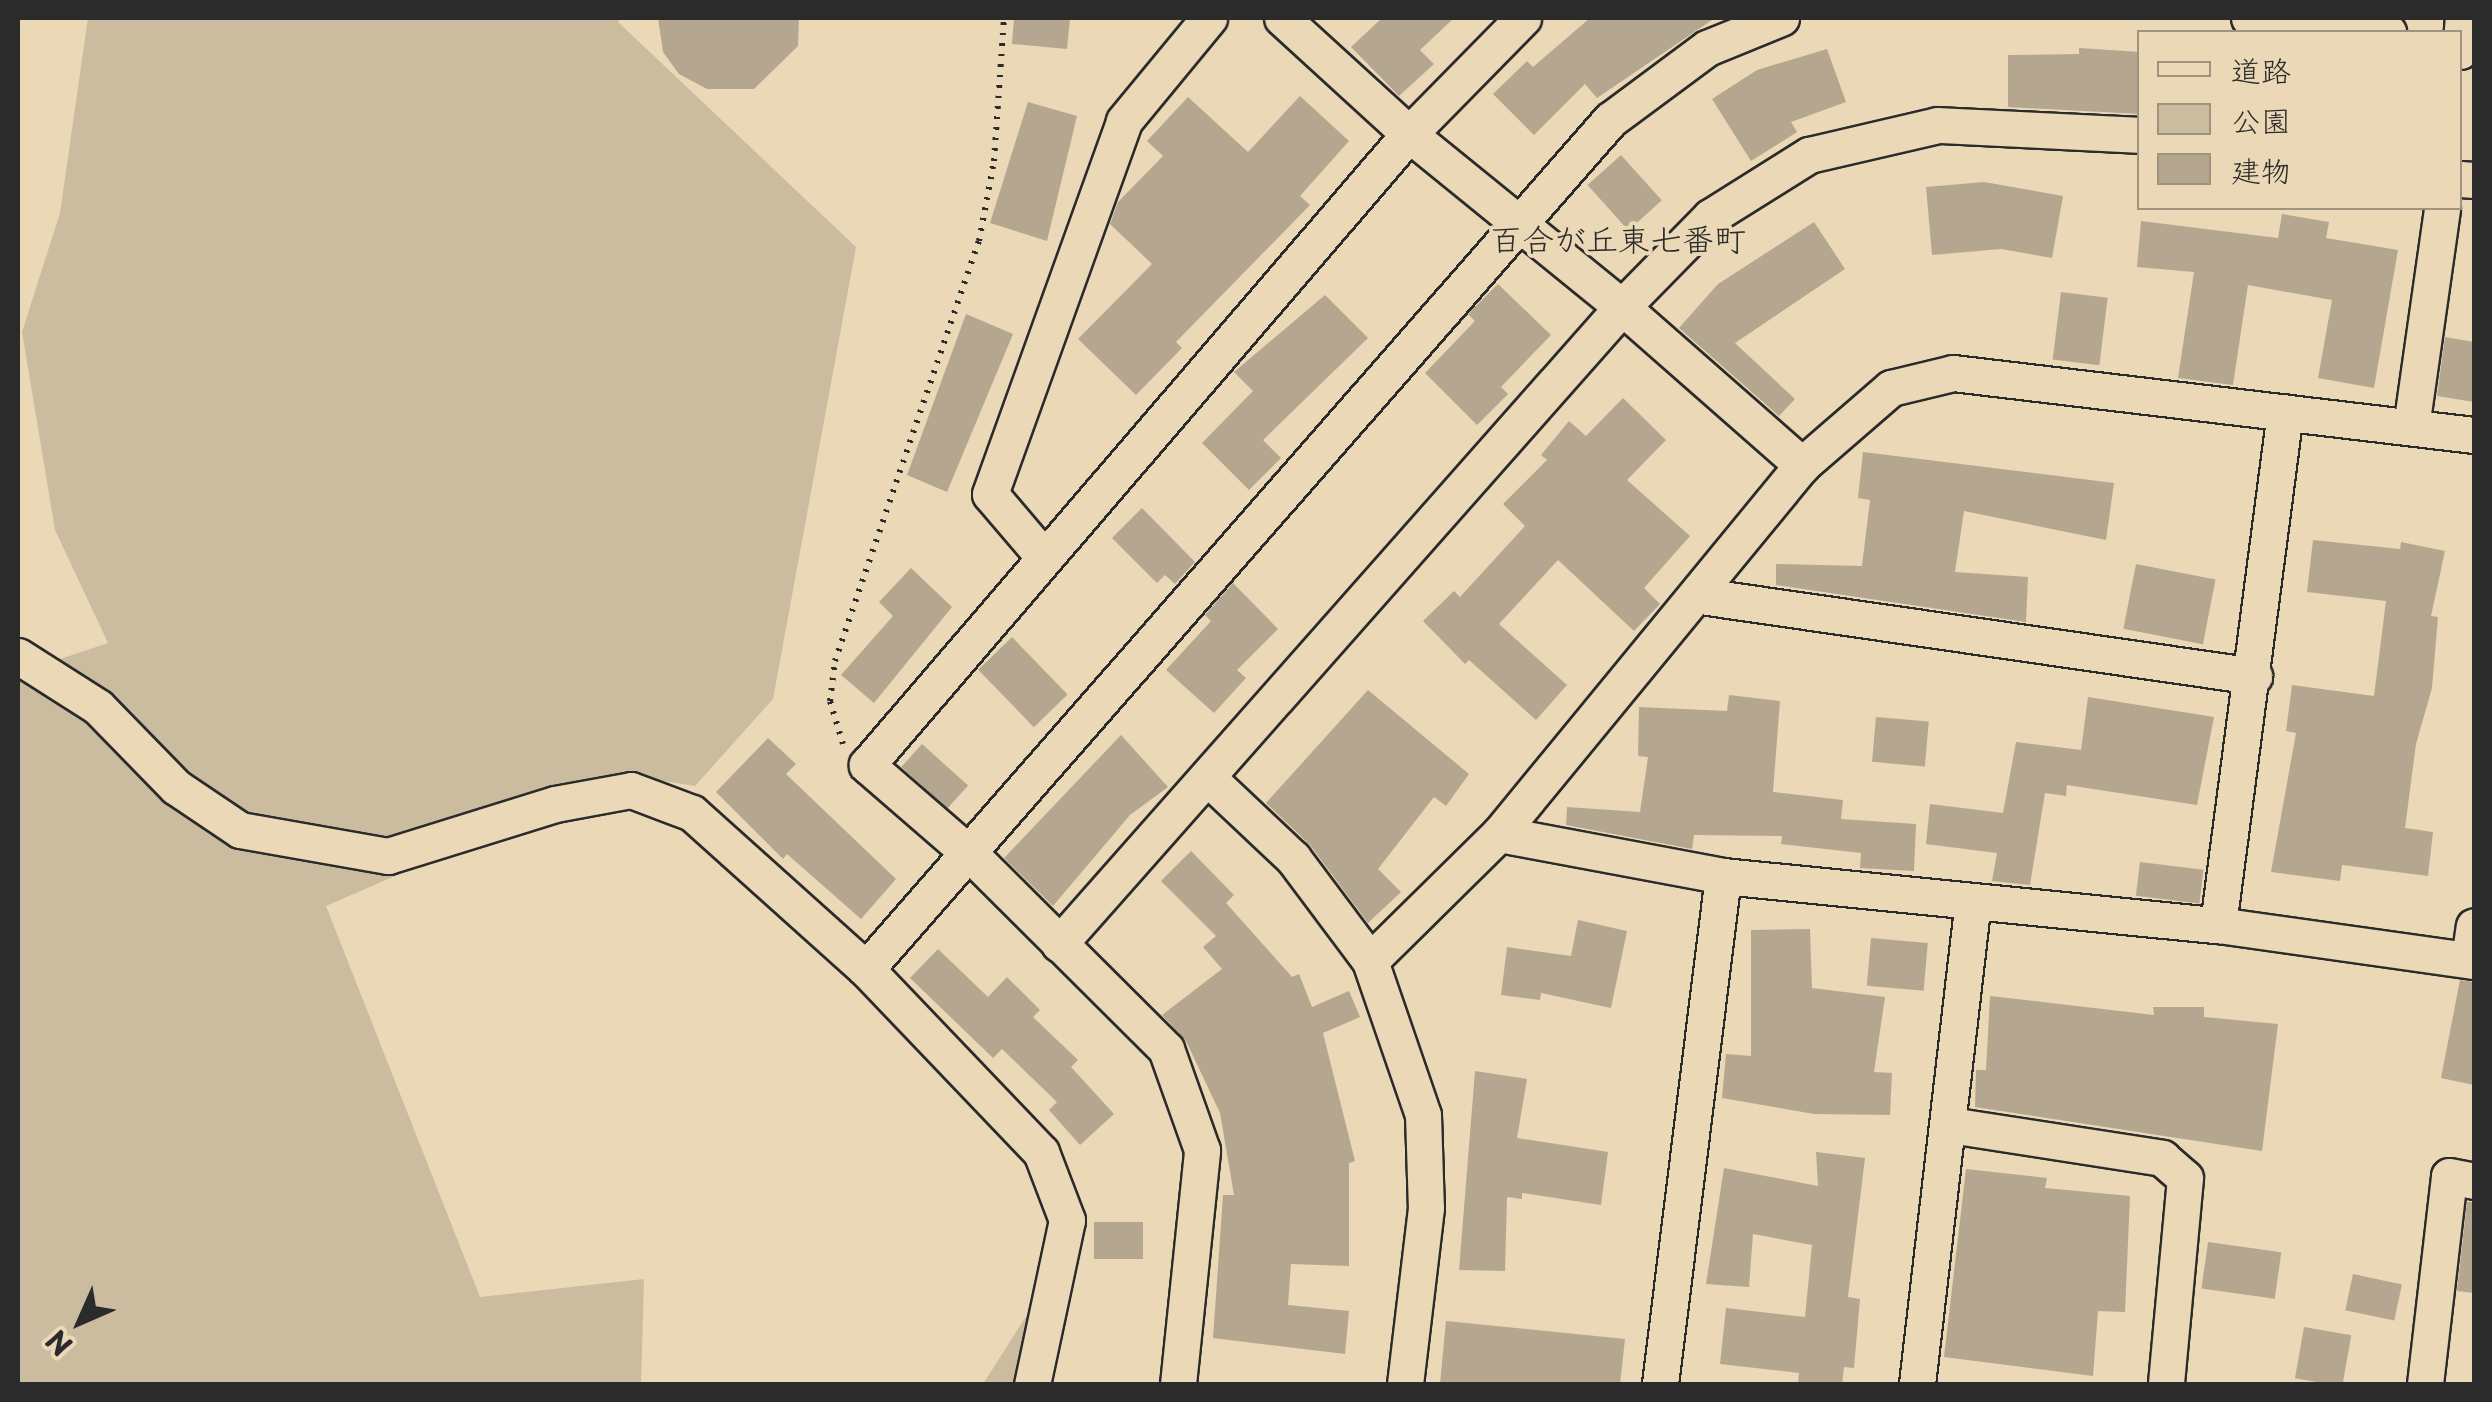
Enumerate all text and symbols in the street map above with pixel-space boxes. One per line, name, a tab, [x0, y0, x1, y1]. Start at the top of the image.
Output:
legend	[2137, 30, 2462, 210]
text: 道路	[2231, 47, 2291, 92]
text: 公園	[2231, 97, 2291, 142]
text: 建物	[2231, 147, 2291, 192]
district label: 百合が丘東七番町	[1490, 219, 1746, 257]
north arrow	[30, 1272, 130, 1372]
text: N	[35, 1321, 81, 1367]

